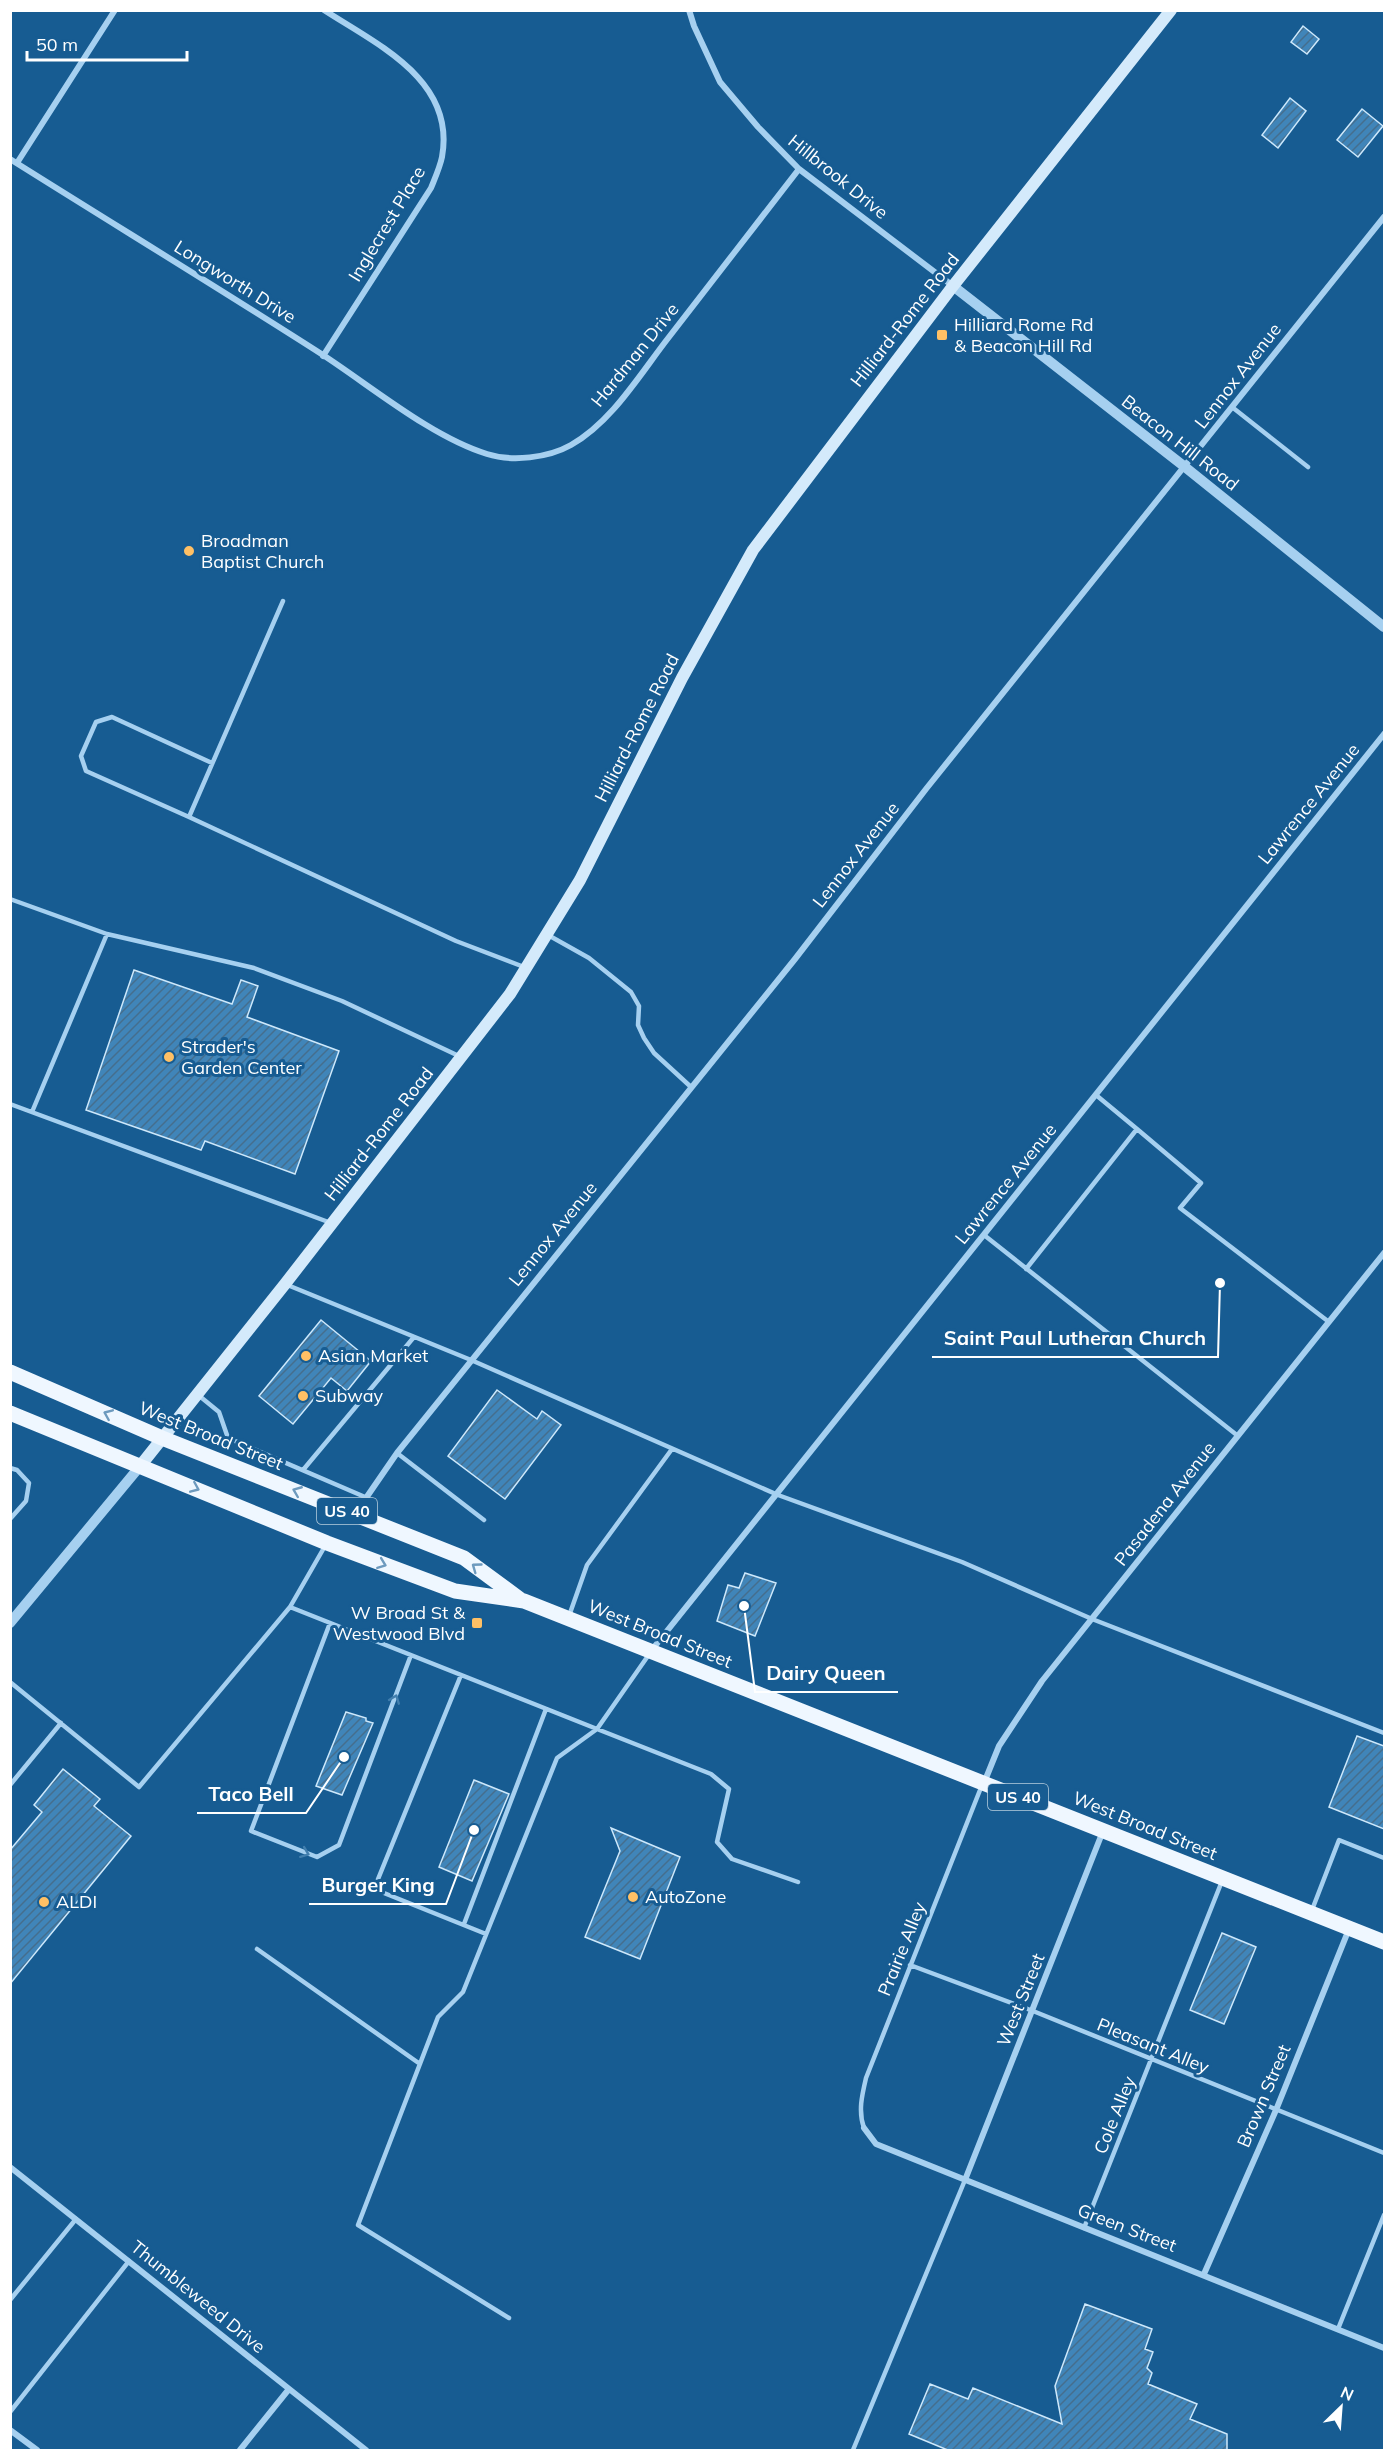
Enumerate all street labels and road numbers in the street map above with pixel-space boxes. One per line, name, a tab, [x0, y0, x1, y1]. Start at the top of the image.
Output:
street label: Hillbrook Drive	[784, 129, 893, 224]
street label: Inglecrest Place	[343, 162, 430, 286]
street label: Longworth Drive	[170, 235, 300, 328]
street label: Hilliard-Rome Road	[845, 248, 964, 391]
street label: Hardman Drive	[586, 298, 684, 411]
street label: Lennox Avenue	[1189, 318, 1286, 433]
street label: Beacon Hill Road	[1117, 390, 1244, 496]
street label: Hilliard-Rome Road	[589, 650, 684, 806]
street label: Lawrence Avenue	[1253, 739, 1364, 869]
street label: Lennox Avenue	[807, 797, 904, 912]
street label: Hilliard-Rome Road	[319, 1062, 438, 1205]
street label: Lawrence Avenue	[950, 1119, 1061, 1249]
street label: Lennox Avenue	[503, 1177, 602, 1291]
street label: West Broad Street	[136, 1396, 287, 1475]
street label: Pasadena Avenue	[1109, 1437, 1220, 1570]
road number: US 40	[317, 1498, 377, 1524]
street label: West Broad Street	[585, 1594, 736, 1673]
road number: US 40	[988, 1784, 1048, 1810]
street label: West Broad Street	[1070, 1786, 1221, 1865]
street label: Prairie Alley	[872, 1898, 931, 1999]
street label: West Street	[991, 1950, 1050, 2050]
street label: Pleasant Alley	[1094, 2013, 1213, 2079]
street label: Brown Street	[1232, 2041, 1296, 2151]
street label: Cole Alley	[1089, 2072, 1141, 2157]
street label: Green Street	[1074, 2198, 1180, 2257]
street label: Thumbleweed Drive	[126, 2235, 270, 2358]

